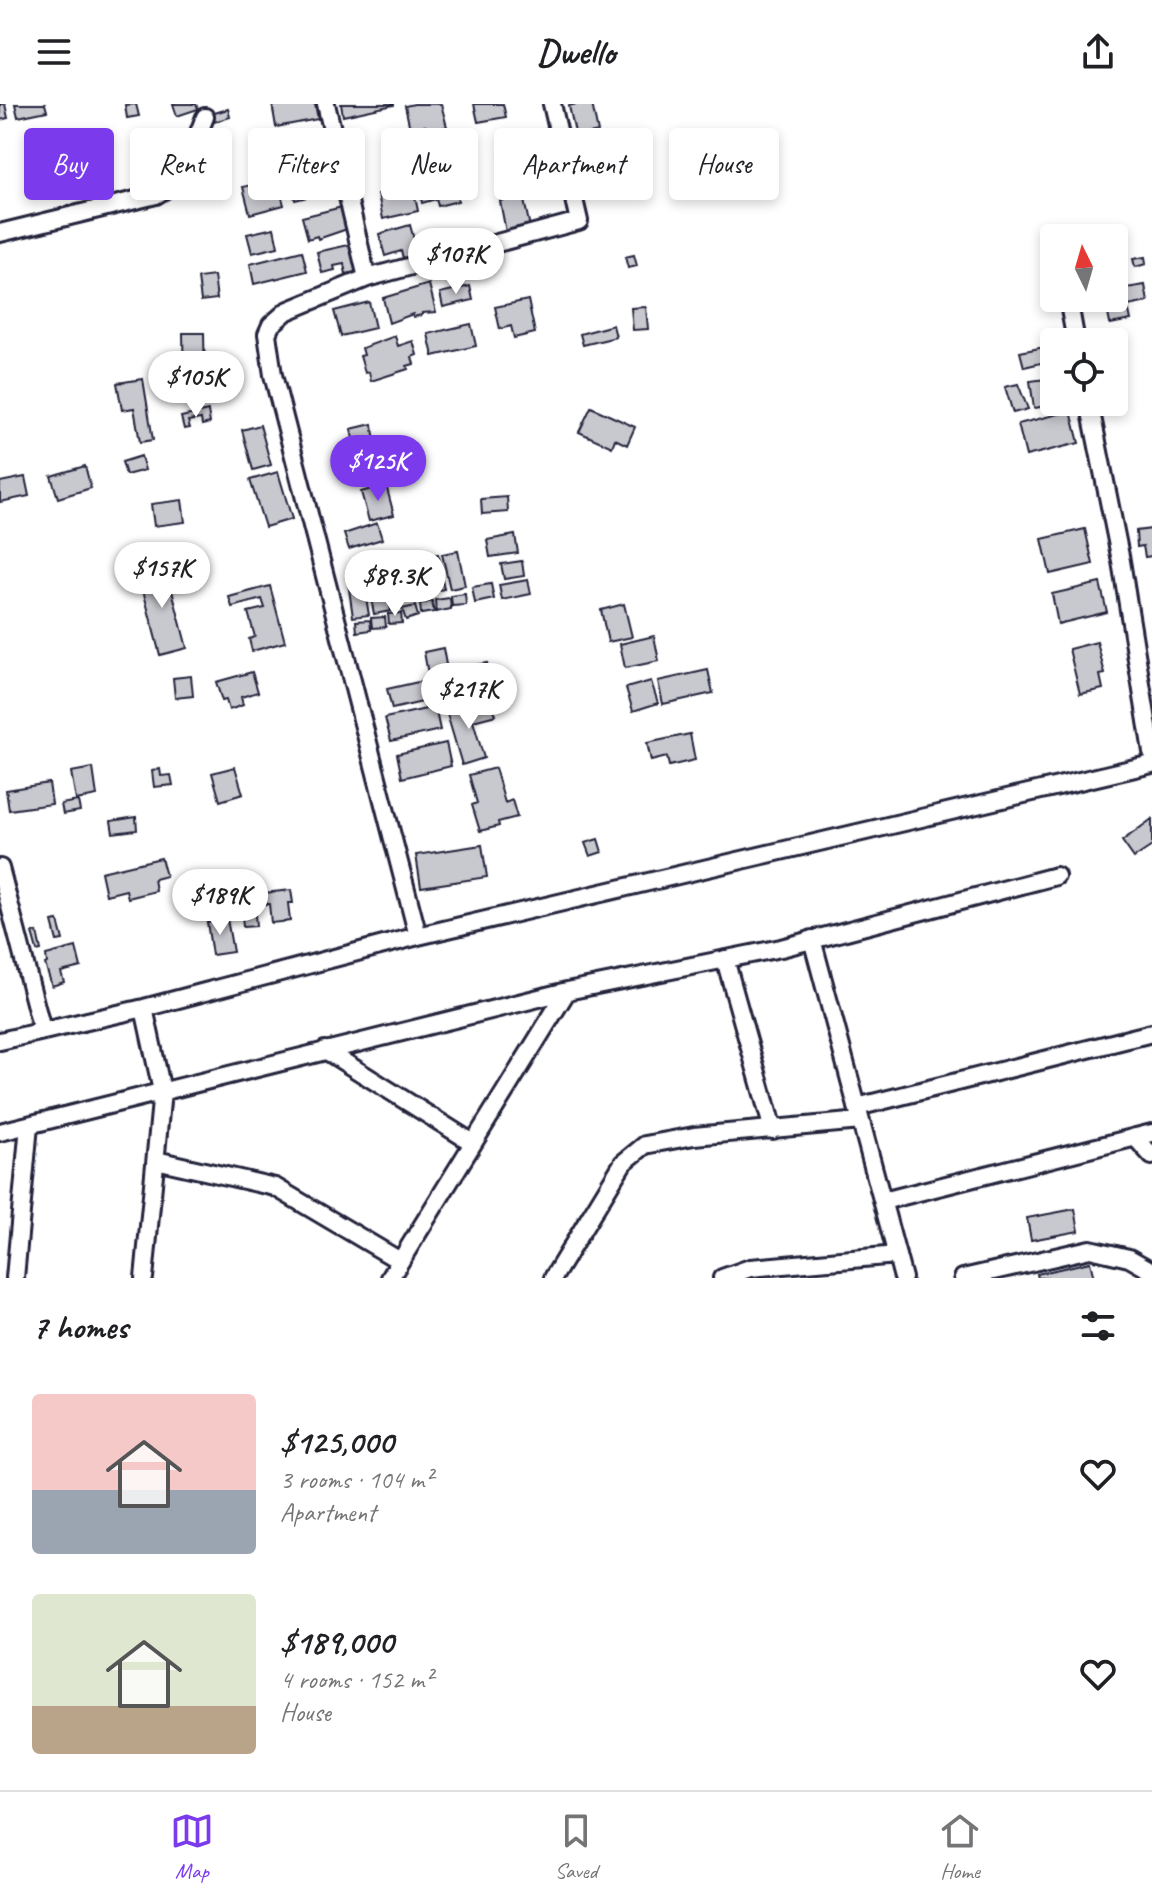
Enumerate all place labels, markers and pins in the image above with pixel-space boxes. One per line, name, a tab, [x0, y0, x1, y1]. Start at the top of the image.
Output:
pin: $107K	[400, 228, 512, 296]
pin: $105K	[140, 351, 252, 419]
pin: $125K	[322, 435, 434, 503]
pin: $157K	[106, 542, 218, 610]
pin: $89.3K	[330, 550, 460, 618]
pin: $217K	[413, 663, 525, 731]
pin: $189K	[164, 869, 276, 937]

